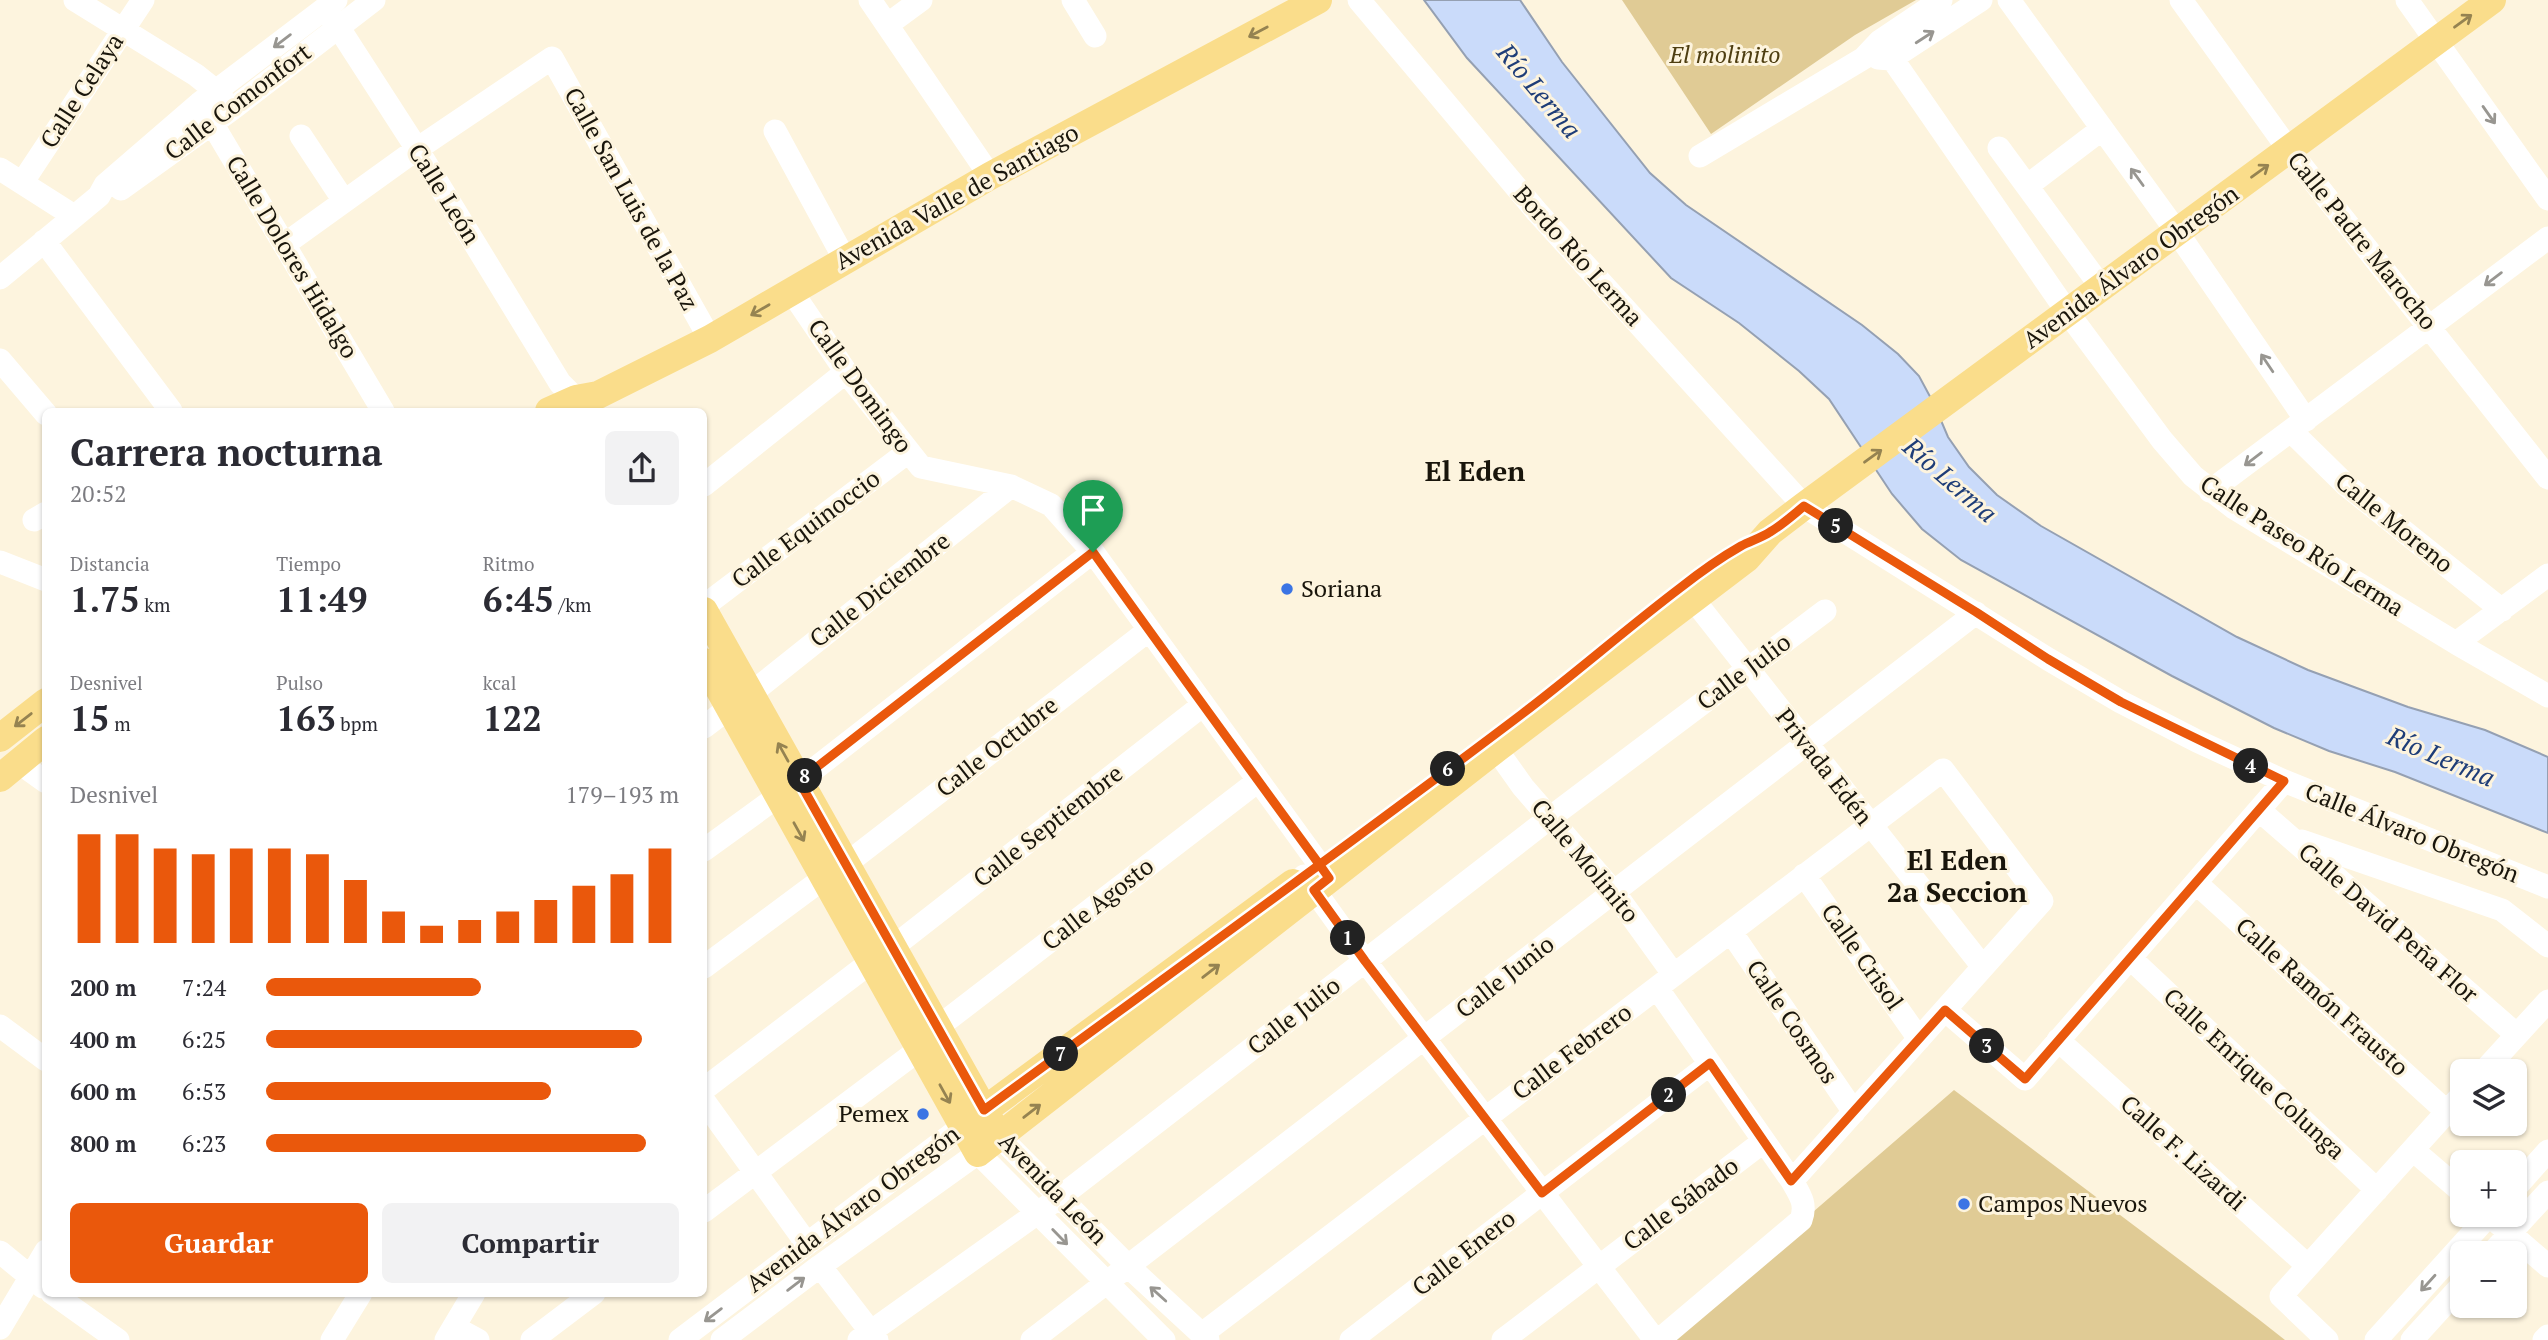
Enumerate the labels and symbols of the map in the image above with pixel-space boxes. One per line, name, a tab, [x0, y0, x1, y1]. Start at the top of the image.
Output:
one-way arrow	[2453, 14, 2472, 29]
one-way arrow	[1248, 25, 1268, 39]
street label: Calle Celaya	[32, 27, 130, 154]
one-way arrow	[1915, 29, 1934, 44]
one-way arrow	[273, 34, 291, 49]
water label: Río Lerma	[1490, 35, 1589, 145]
street label: Calle Comonfort	[158, 36, 317, 167]
park label: El molinito	[1668, 38, 1781, 70]
street label: Calle San Luis de la Paz	[557, 81, 706, 316]
one-way arrow	[2482, 105, 2497, 124]
street label: Avenida Valle de Santiago	[829, 116, 1084, 277]
street label: Calle León	[401, 137, 488, 250]
street label: Calle Padre Marocho	[2281, 145, 2445, 336]
street label: Calle Dolores Hidalgo	[220, 149, 366, 364]
one-way arrow	[2250, 164, 2269, 178]
one-way arrow	[2130, 168, 2144, 187]
street label: Avenida Álvaro Obregón	[2016, 177, 2245, 355]
street label: Bordo Río Lerma	[1507, 178, 1650, 332]
one-way arrow	[2485, 271, 2503, 286]
one-way arrow	[750, 304, 770, 318]
street label: Calle Domingo	[801, 312, 920, 459]
one-way arrow	[2260, 354, 2274, 373]
water label: Río Lerma	[1896, 429, 2005, 529]
one-way arrow	[1863, 449, 1882, 464]
district label: El Eden	[1425, 452, 1525, 489]
one-way arrow	[2244, 452, 2263, 467]
street label: Calle Equinoccio	[725, 462, 886, 595]
street label: Calle Moreno	[2329, 465, 2460, 580]
street label: Calle Paseo Río Lerma	[2195, 467, 2411, 623]
pin	[1063, 480, 1123, 552]
pin: 5	[1818, 508, 1854, 544]
street label: Calle Diciembre	[803, 524, 956, 654]
place label: Soriana	[1301, 572, 1382, 604]
marker: Soriana	[1279, 581, 1295, 597]
street label: Calle Julio	[1690, 625, 1797, 717]
street label: Calle Octubre	[929, 689, 1064, 804]
street label: Privada Edén	[1769, 701, 1880, 831]
one-way arrow	[14, 712, 32, 727]
water label: Río Lerma	[2382, 718, 2500, 794]
one-way arrow	[775, 742, 789, 762]
pin: 4	[2234, 748, 2268, 784]
pin: 6	[1430, 752, 1466, 786]
street label: Calle Septiembre	[966, 757, 1129, 894]
pin: 8	[788, 758, 822, 794]
street label: Calle Álvaro Obregón	[2301, 775, 2524, 890]
street label: Calle Molinito	[1525, 792, 1647, 929]
one-way arrow	[792, 821, 806, 841]
street label: Calle David Peña Flor	[2292, 835, 2486, 1010]
district label: El Eden 2a Seccion	[1887, 841, 2027, 910]
street label: Calle Agosto	[1035, 850, 1160, 957]
street label: Calle Crisol	[1815, 897, 1911, 1016]
street label: Calle Ramón Frausto	[2229, 910, 2416, 1082]
pin: 1	[1330, 920, 1366, 956]
street label: Calle Junio	[1449, 928, 1560, 1025]
street label: Calle Cosmos	[1740, 953, 1846, 1090]
one-way arrow	[1201, 963, 1219, 978]
street label: Calle Julio	[1240, 969, 1346, 1062]
street label: Calle Enrique Colunga	[2157, 981, 2352, 1166]
street label: Calle Febrero	[1505, 996, 1638, 1107]
pin: 3	[1969, 1028, 2004, 1064]
pin: 7	[1044, 1036, 1078, 1072]
pin: 2	[1652, 1078, 1686, 1112]
one-way arrow	[938, 1084, 952, 1104]
street label: Calle F. Lizardi	[2114, 1087, 2253, 1217]
place label: Pemex	[839, 1097, 910, 1129]
one-way arrow	[1022, 1103, 1040, 1118]
marker: Pemex	[915, 1106, 931, 1122]
street label: Avenida Álvaro Obregón	[739, 1117, 966, 1299]
street label: Avenida León	[992, 1125, 1115, 1251]
street label: Calle Sábado	[1616, 1149, 1745, 1257]
place label: Campos Nuevos	[1978, 1187, 2148, 1219]
marker: Campos Nuevos	[1956, 1196, 1972, 1212]
street label: Calle Enero	[1405, 1202, 1522, 1303]
one-way arrow	[1052, 1228, 1069, 1245]
one-way arrow	[2420, 1274, 2436, 1292]
one-way arrow	[786, 1277, 805, 1291]
one-way arrow	[1149, 1286, 1167, 1302]
one-way arrow	[704, 1308, 723, 1322]

